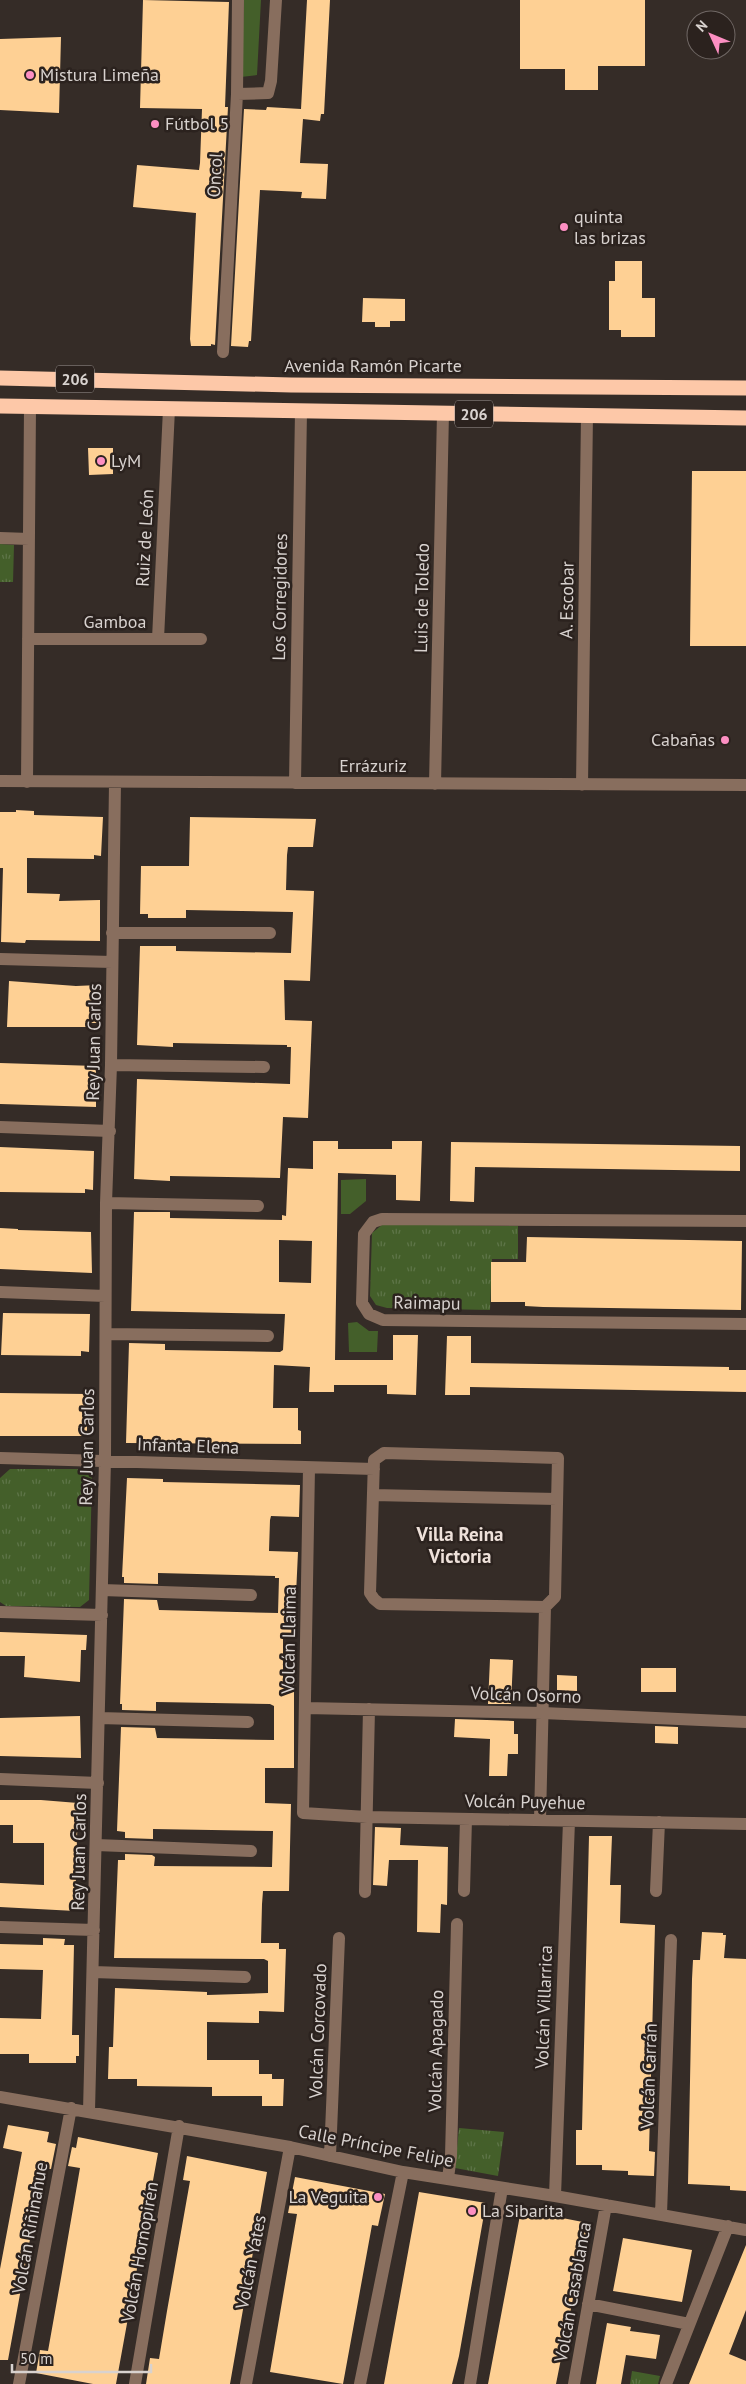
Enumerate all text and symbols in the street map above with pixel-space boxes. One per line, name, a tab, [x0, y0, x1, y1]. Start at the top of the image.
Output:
north arrow	[686, 10, 736, 60]
text: N	[692, 16, 711, 36]
place label: Mistura Limeña	[40, 63, 159, 86]
marker: Mistura Limeña	[24, 69, 36, 81]
place label: Fútbol 5	[165, 112, 229, 135]
marker: Fútbol 5	[149, 118, 161, 130]
street label: Oncol	[202, 151, 227, 198]
place label: quinta las brizas	[574, 205, 646, 249]
marker: quinta las brizas	[558, 221, 570, 233]
street label: Avenida Ramón Picarte	[284, 354, 462, 377]
road number: 206	[56, 366, 94, 392]
road number: 206	[455, 400, 493, 428]
place label: LyM	[111, 449, 141, 472]
marker: LyM	[95, 455, 107, 467]
street label: Ruiz de León	[130, 489, 159, 587]
street label: Los Corregidores	[267, 533, 292, 661]
street label: Luis de Toledo	[409, 543, 434, 653]
street label: A. Escobar	[554, 561, 579, 639]
street label: Gamboa	[84, 610, 146, 633]
place label: Cabañas	[651, 728, 715, 751]
marker: Cabañas	[719, 734, 731, 746]
street label: Errázuriz	[339, 754, 407, 777]
street label: Rey Juan Carlos	[81, 983, 106, 1101]
street label: Raimapu	[393, 1290, 461, 1315]
street label: Rey Juan Carlos	[74, 1388, 99, 1506]
street label: Infanta Elena	[137, 1432, 240, 1459]
district label: Villa Reina Victoria	[415, 1522, 504, 1568]
street label: Volcán Llaima	[276, 1586, 301, 1695]
street label: Volcán Osorno	[469, 1681, 582, 1708]
street label: Volcán Puyehue	[463, 1789, 586, 1814]
street label: Rey Juan Carlos	[66, 1793, 91, 1911]
street label: Volcán Villarrica	[530, 1945, 557, 2070]
street label: Volcán Corcovado	[304, 1963, 331, 2100]
street label: Volcán Apagado	[423, 1990, 448, 2113]
street label: Volcán Carrán	[635, 2023, 662, 2130]
street label: Calle Príncipe Felipe	[297, 2119, 456, 2172]
street label: Volcán Riñinahue	[6, 2160, 52, 2297]
street label: Volcán Hornopirén	[116, 2180, 163, 2325]
place label: La Veguita	[289, 2185, 368, 2208]
marker: La Veguita	[372, 2191, 384, 2203]
place label: La Sibarita	[482, 2199, 564, 2222]
marker: La Sibarita	[466, 2205, 478, 2217]
street label: Volcán Yates	[230, 2213, 271, 2312]
street label: Volcán Casablanca	[549, 2220, 596, 2365]
scale bar	[12, 2342, 151, 2374]
text: 50 m	[20, 2349, 53, 2368]

